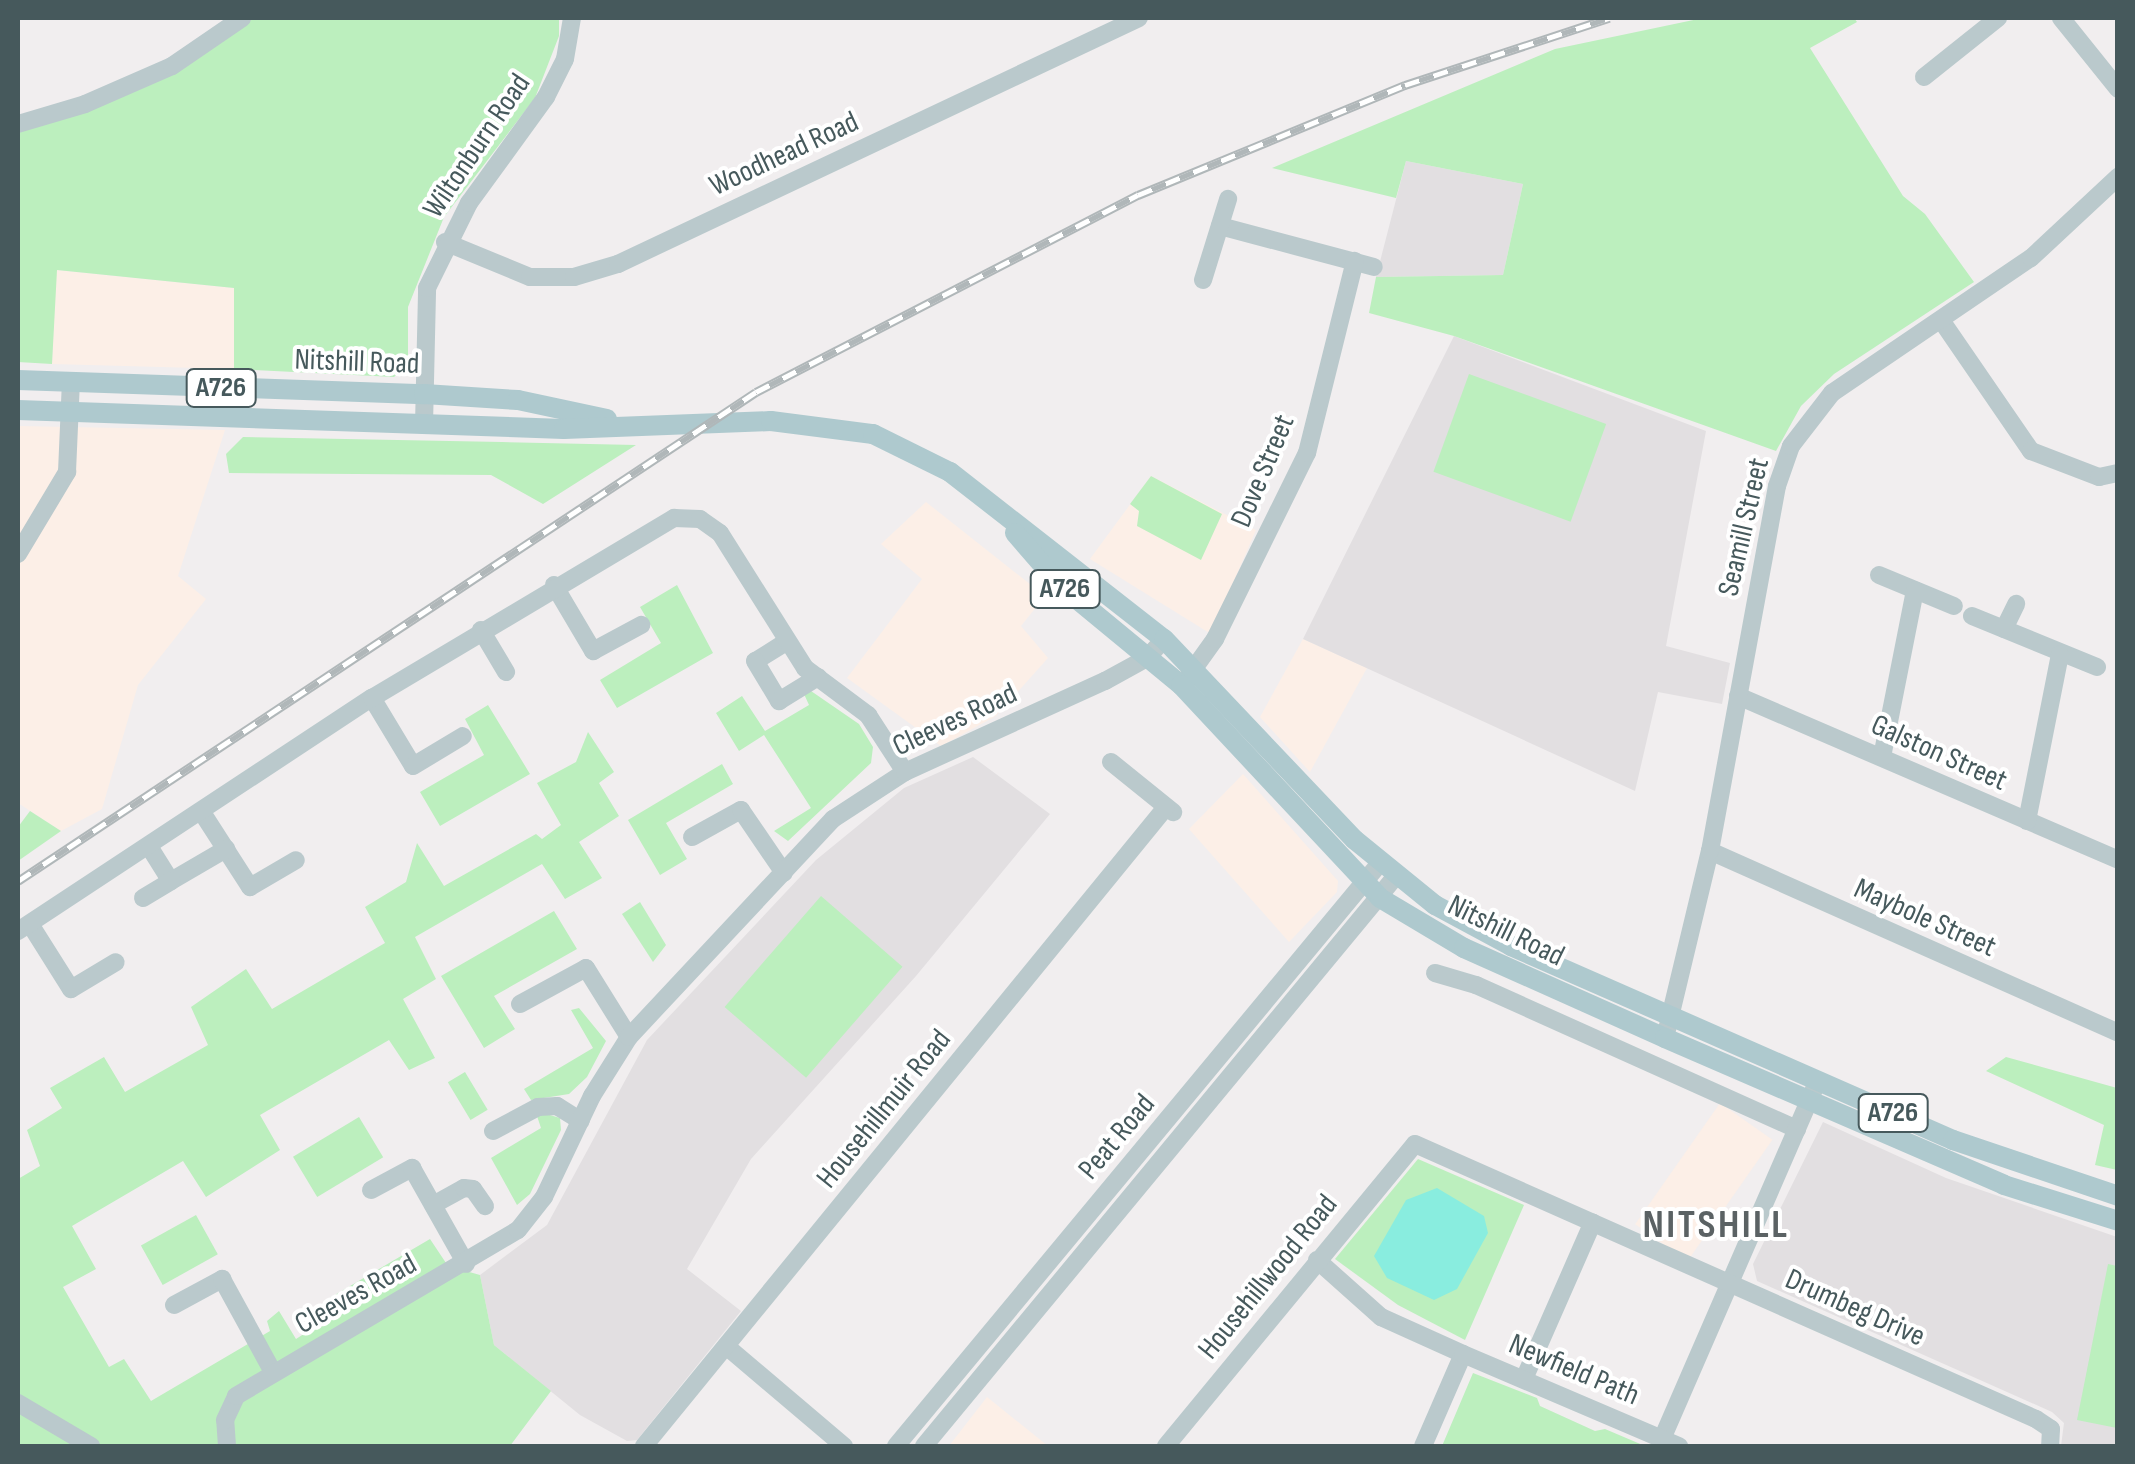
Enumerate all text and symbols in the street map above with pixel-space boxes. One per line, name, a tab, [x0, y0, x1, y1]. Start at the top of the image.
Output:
street label: Wiltonburn Road	[416, 67, 538, 225]
street label: Woodhead Road	[704, 104, 864, 204]
street label: Nitshill Road	[294, 342, 420, 382]
road number: A726	[184, 365, 258, 411]
street label: Dove Street	[1223, 409, 1303, 533]
street label: Seamill Street	[1711, 454, 1777, 600]
road number: A726	[1028, 566, 1102, 612]
street label: Cleeves Road	[887, 676, 1023, 764]
street label: Galston Street	[1865, 707, 2013, 799]
street label: Maybole Street	[1849, 871, 2001, 965]
street label: Nitshill Road	[1442, 887, 1570, 975]
street label: Househillmuir Road	[809, 1023, 959, 1195]
street label: Peat Road	[1071, 1087, 1163, 1187]
road number: A726	[1856, 1090, 1930, 1136]
street label: Househillwood Road	[1191, 1187, 1345, 1367]
district label: NITSHILL	[1642, 1201, 1790, 1249]
street label: Cleeves Road	[289, 1246, 423, 1342]
street label: Drumbeg Drive	[1780, 1261, 1930, 1355]
street label: Newfield Path	[1503, 1326, 1645, 1414]

